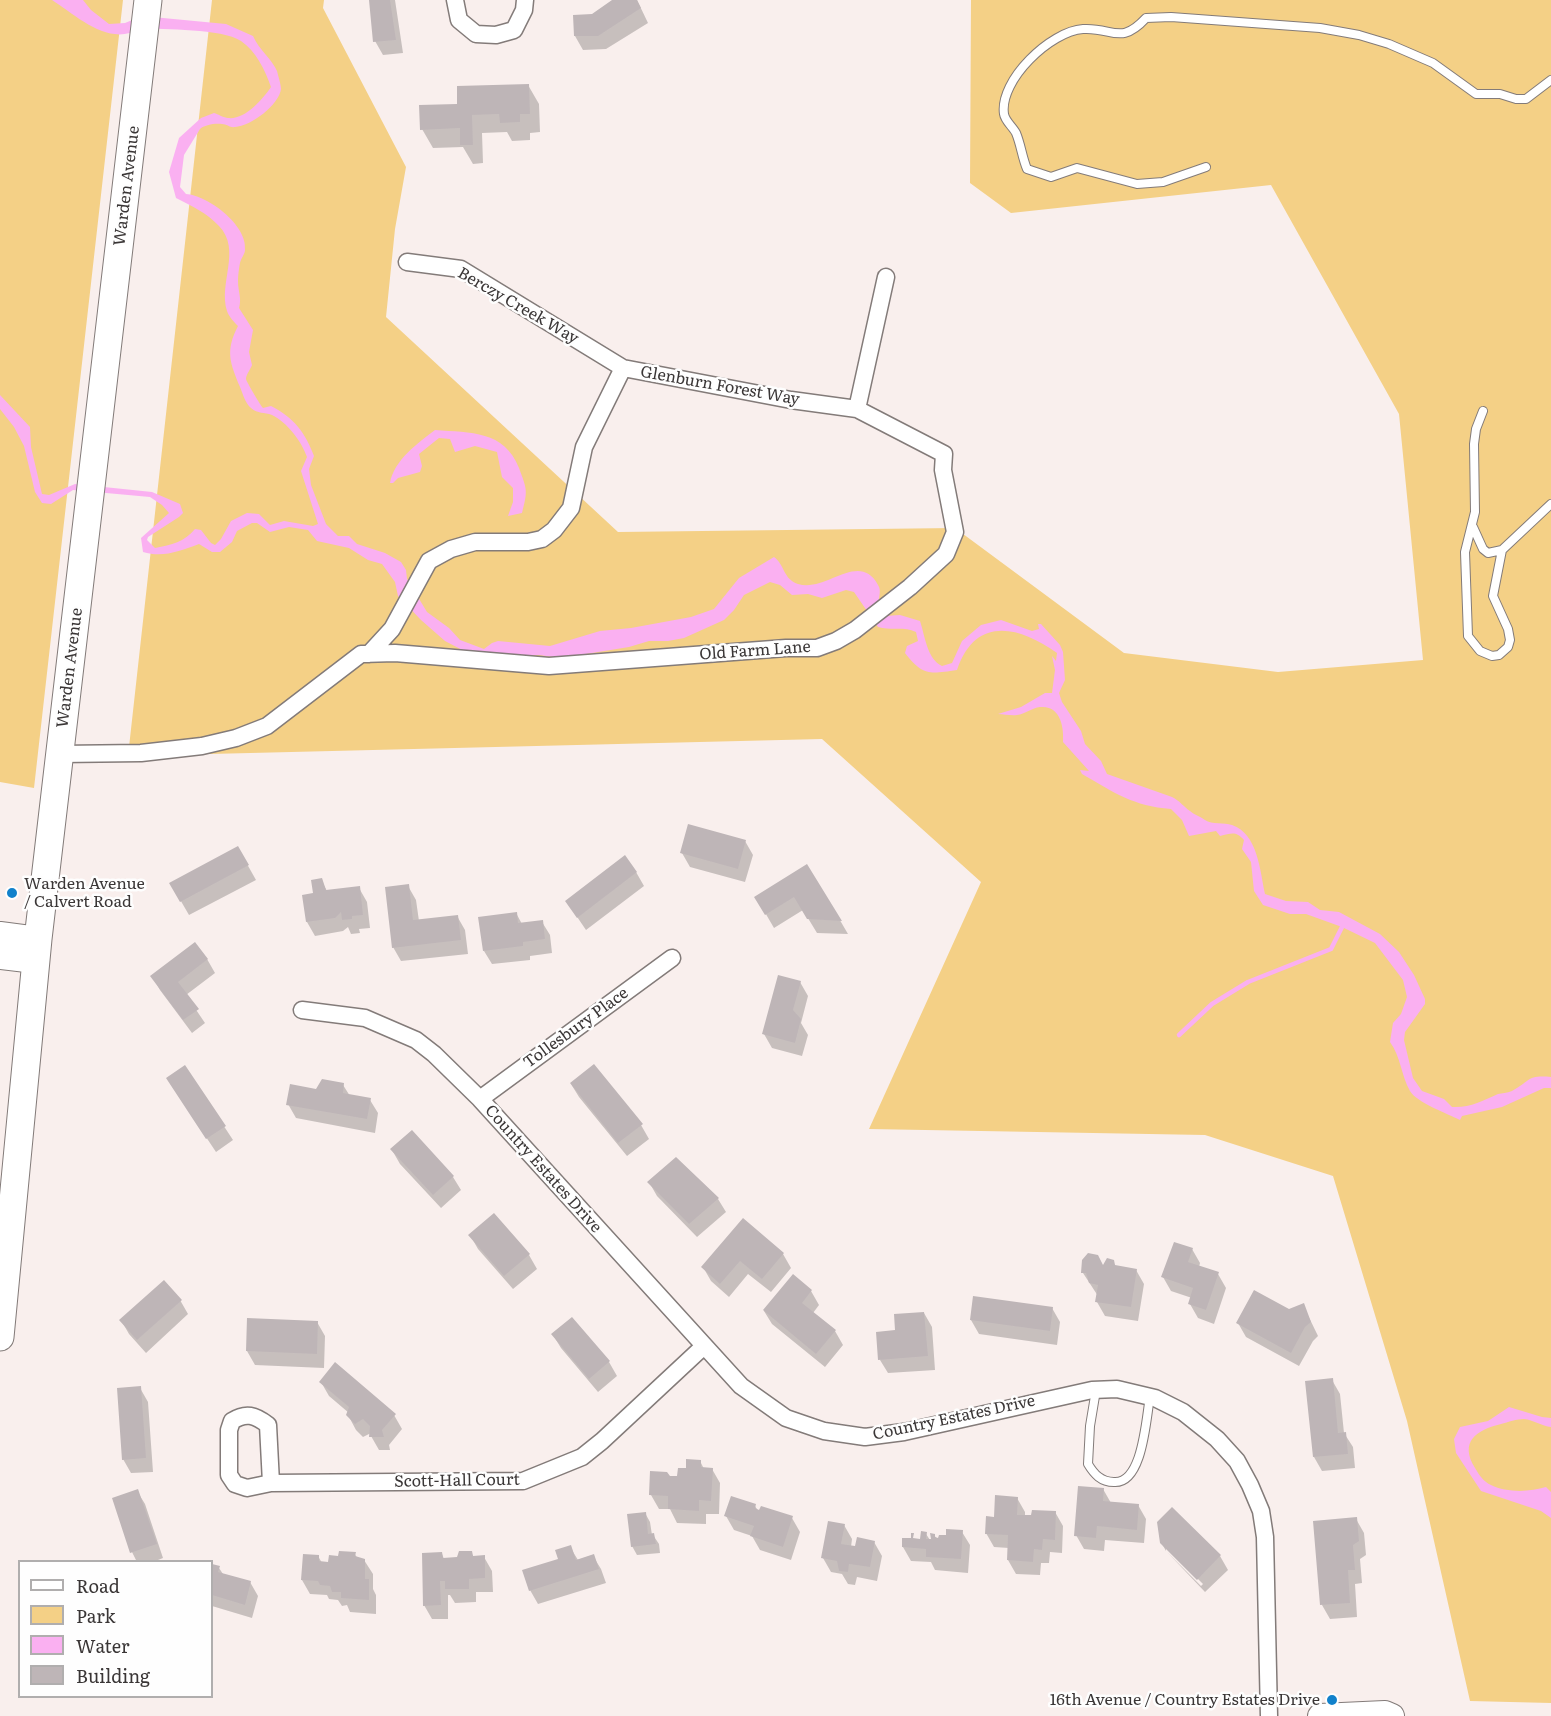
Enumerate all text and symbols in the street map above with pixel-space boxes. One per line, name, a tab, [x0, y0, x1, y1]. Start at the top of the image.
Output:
street label: Warden Avenue	[110, 125, 144, 247]
street label: Berczy Creek Way	[454, 264, 582, 348]
street label: Glenburn Forest Way	[639, 363, 801, 409]
street label: Warden Avenue	[53, 607, 87, 729]
street label: Old Farm Lane	[699, 638, 811, 664]
place label: Warden Avenue / Calvert Road	[24, 874, 145, 912]
marker: Warden Avenue / Calvert Road	[5, 886, 19, 900]
street label: Tollesbury Place	[520, 984, 632, 1072]
street label: Country Estates Drive	[481, 1101, 605, 1237]
street label: Country Estates Drive	[871, 1391, 1037, 1445]
street label: Scott-Hall Court	[394, 1470, 520, 1492]
legend	[18, 1560, 213, 1698]
text: Road	[76, 1572, 120, 1599]
text: Park	[76, 1602, 115, 1629]
text: Water	[76, 1632, 129, 1659]
text: Building	[76, 1662, 150, 1689]
place label: 16th Avenue / Country Estates Drive	[1050, 1690, 1320, 1710]
marker: 16th Avenue / Country Estates Drive	[1325, 1693, 1339, 1707]

